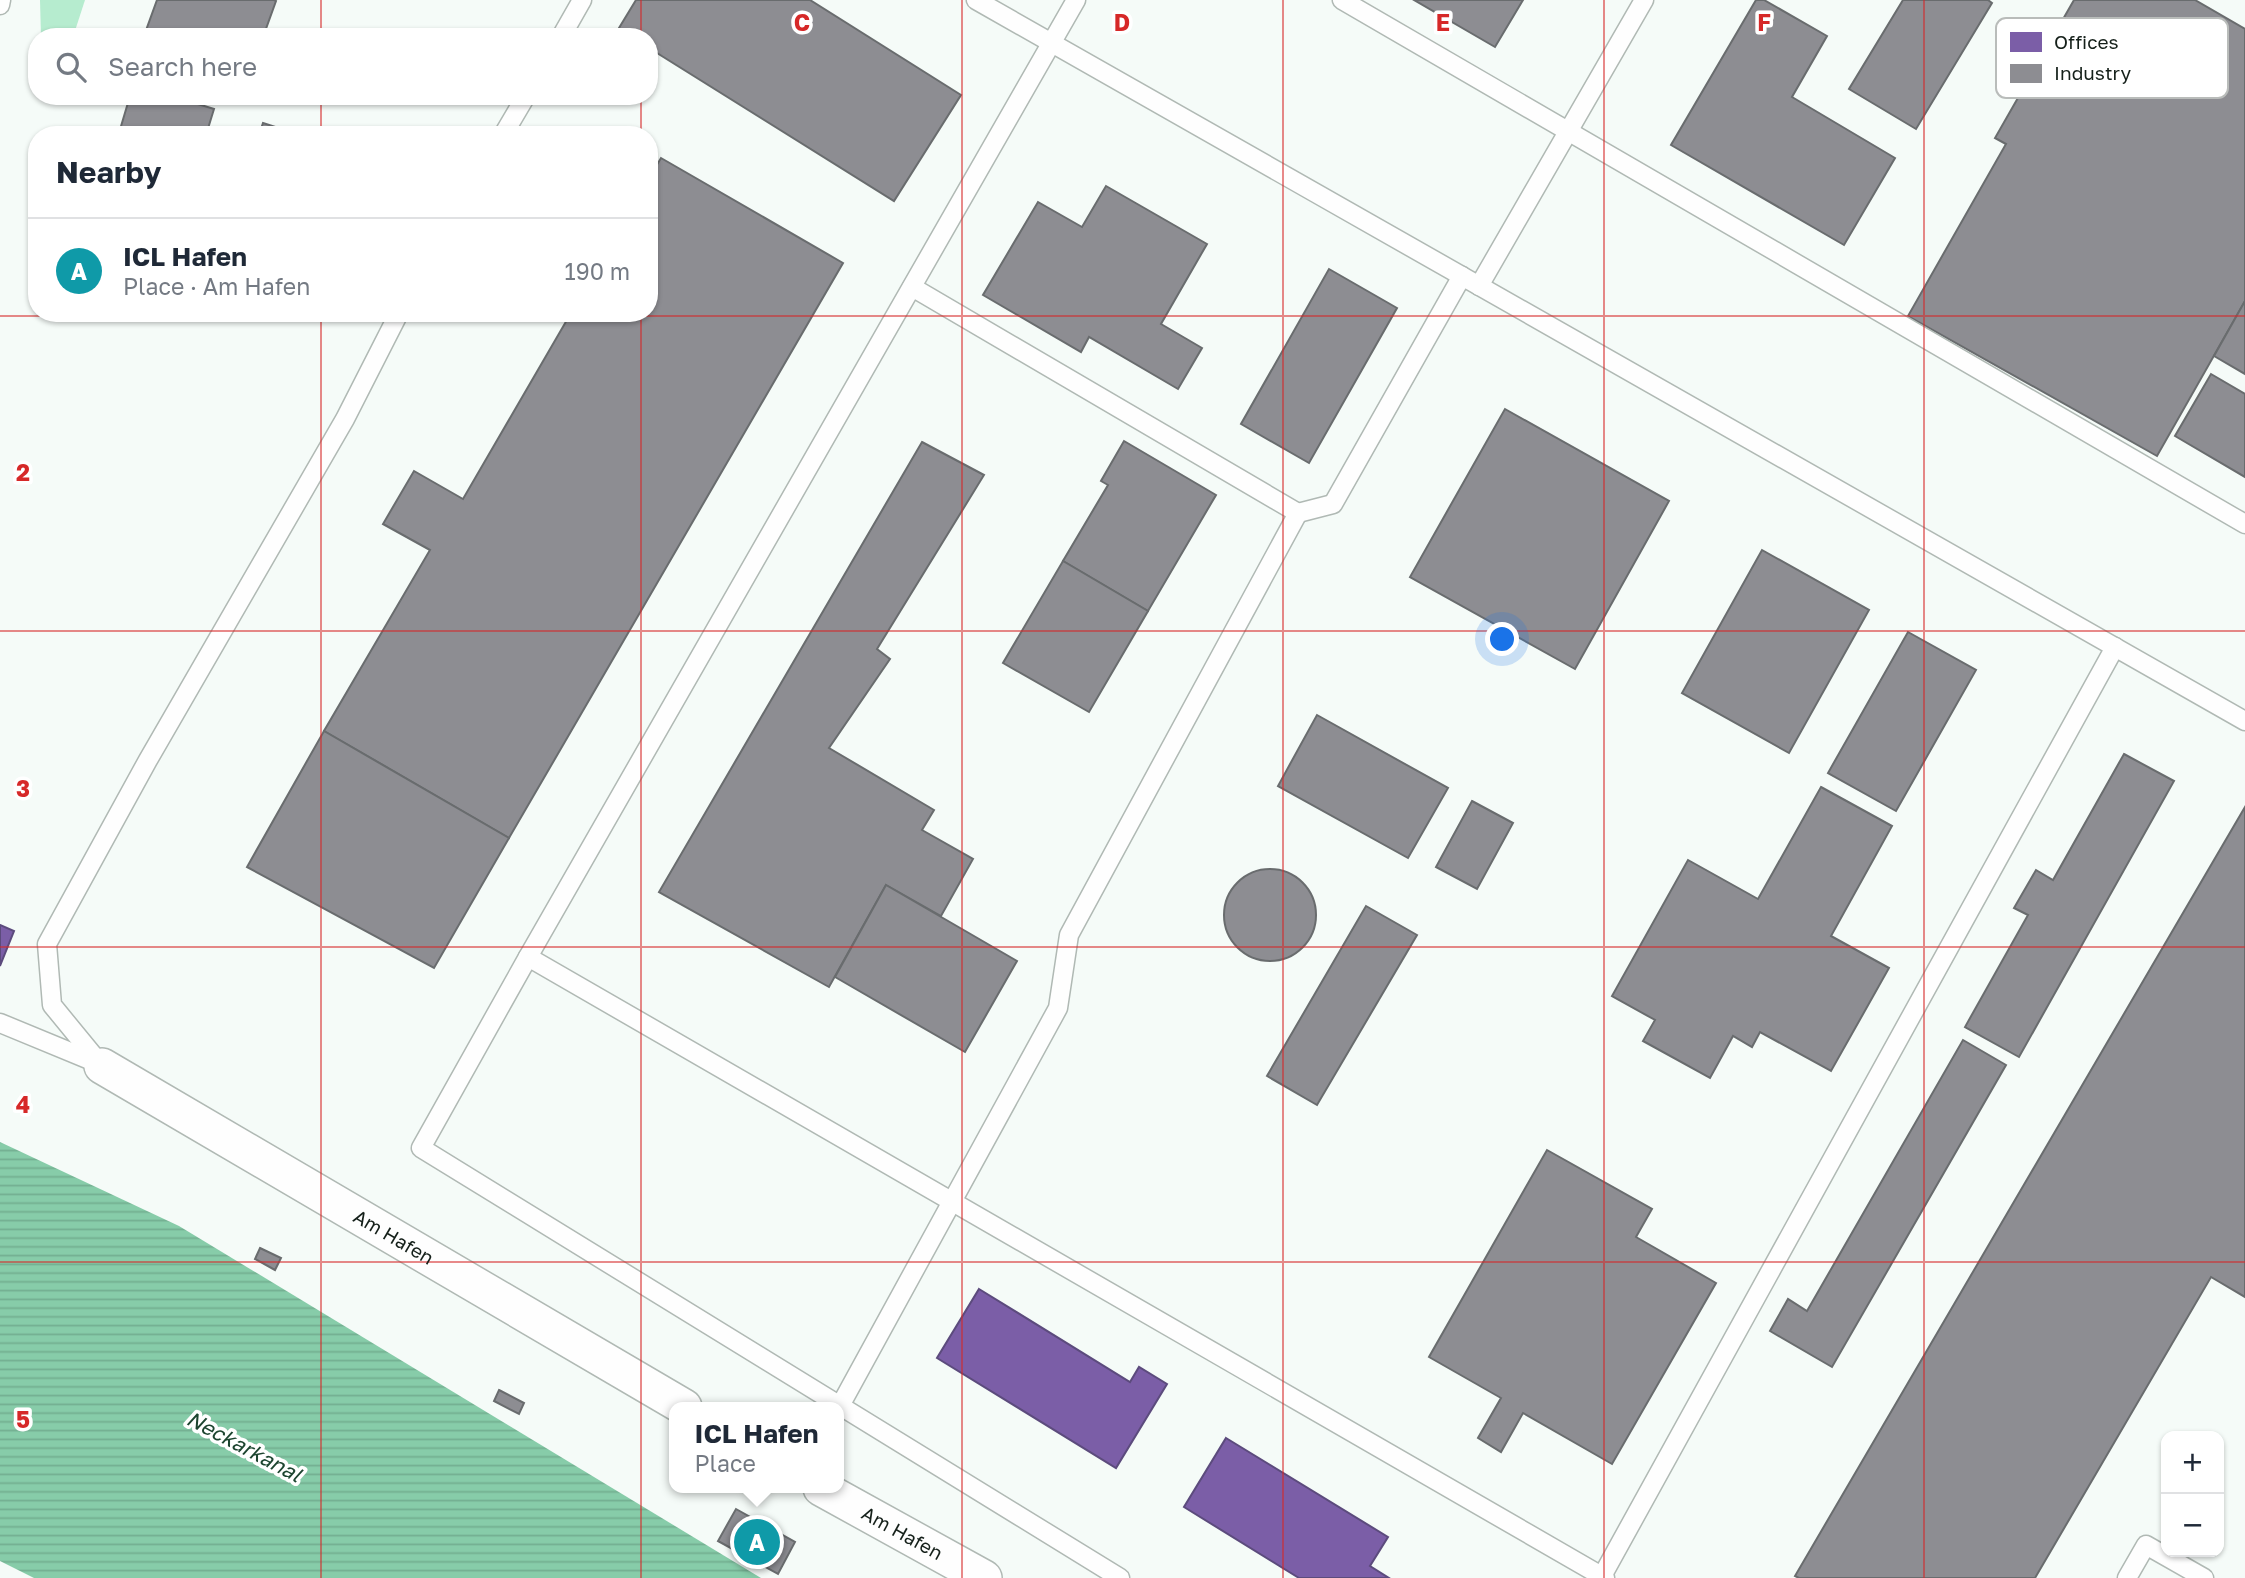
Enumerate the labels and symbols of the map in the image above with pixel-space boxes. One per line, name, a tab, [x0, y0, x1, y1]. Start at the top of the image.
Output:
text: C	[794, 8, 810, 36]
text: D	[1114, 8, 1130, 36]
text: E	[1436, 8, 1450, 36]
text: F	[1757, 8, 1771, 36]
legend	[1996, 18, 2228, 98]
text: Offices	[2054, 30, 2119, 53]
text: Industry	[2054, 61, 2131, 84]
text: 2	[16, 458, 30, 486]
your location	[1485, 622, 1519, 656]
text: 3	[16, 774, 30, 802]
text: 4	[16, 1090, 30, 1118]
street label: Am Hafen	[350, 1204, 438, 1269]
text: 5	[16, 1405, 30, 1433]
water label: Neckarkanal	[183, 1405, 307, 1488]
street label: Am Hafen	[858, 1501, 947, 1564]
pin: A	[734, 1516, 780, 1568]

